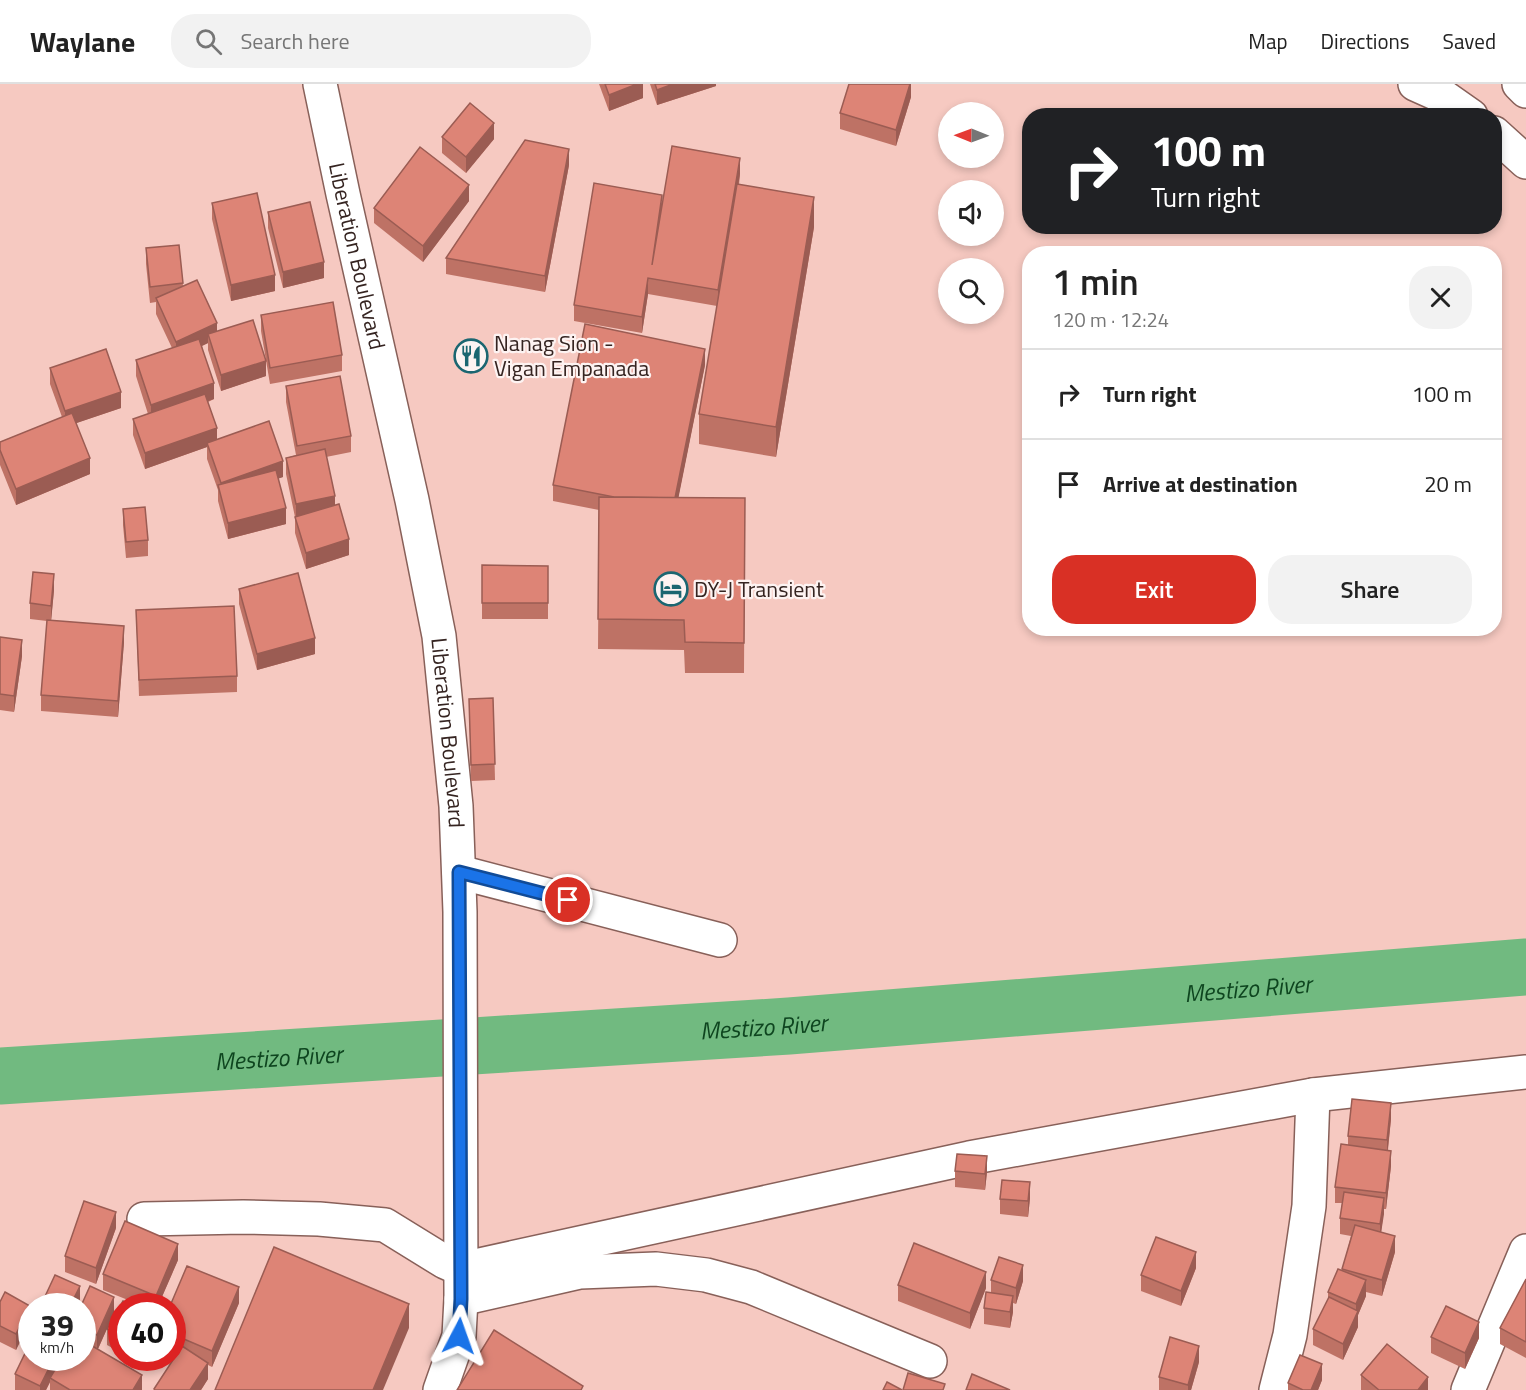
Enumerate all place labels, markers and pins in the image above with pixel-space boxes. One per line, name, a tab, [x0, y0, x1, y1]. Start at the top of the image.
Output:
place label: Nanag Sion - Vigan Empanada	[494, 326, 649, 385]
restaurant icon: Nanag Sion - Vigan Empanada	[453, 338, 489, 374]
hotel icon: DY-J Transient	[653, 571, 689, 607]
place label: DY-J Transient	[694, 572, 824, 606]
pin	[542, 874, 593, 925]

